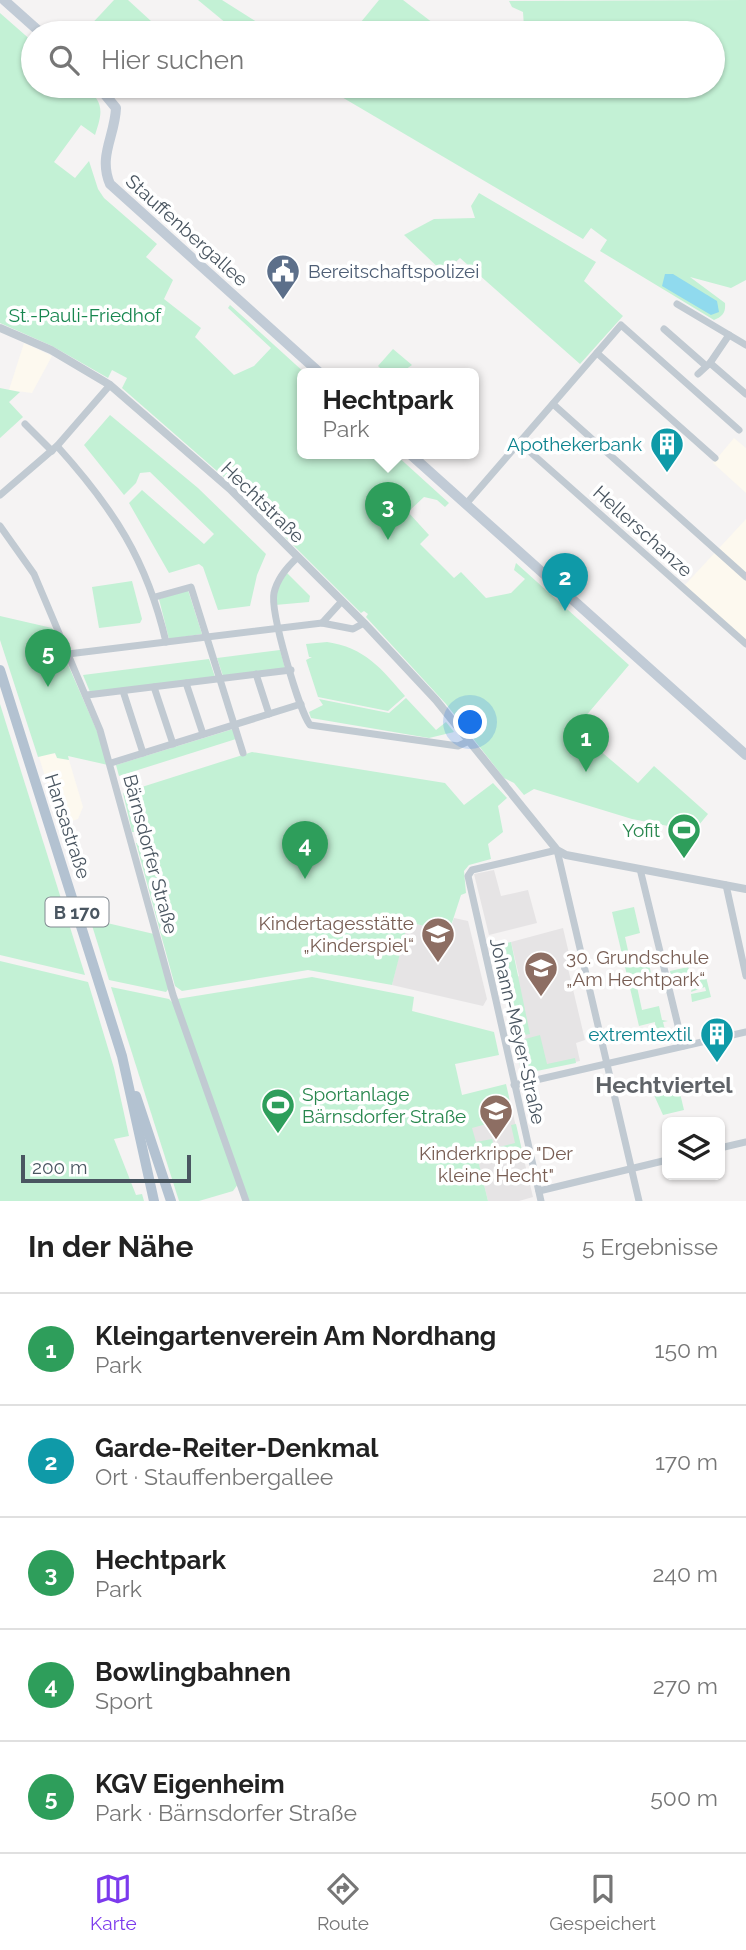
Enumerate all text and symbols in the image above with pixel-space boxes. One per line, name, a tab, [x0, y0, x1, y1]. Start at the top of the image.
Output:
search box	[21, 21, 725, 98]
icon: search	[45, 41, 83, 79]
text: Hier suchen	[101, 45, 244, 75]
street label: Stauffenbergallee	[122, 170, 252, 290]
public building icon: Bereitschaftspolizei	[264, 252, 302, 301]
place label: Bereitschaftspolizei	[308, 260, 479, 282]
park label: St.-Pauli-Friedhof	[9, 304, 162, 326]
popup	[297, 368, 479, 459]
text: Hechtpark	[323, 385, 453, 415]
text: Park	[323, 415, 370, 442]
building icon: Apothekerbank	[648, 425, 686, 474]
place label: Apothekerbank	[507, 433, 642, 455]
street label: Hechtstraße	[217, 457, 309, 547]
street label: Hellerschanze	[589, 481, 697, 581]
pin: 3	[365, 482, 411, 540]
pin: 2	[542, 553, 588, 611]
pin: 5	[25, 629, 71, 687]
your location	[453, 705, 487, 739]
pin: 1	[563, 714, 609, 772]
street label: Hansastraße	[41, 771, 95, 881]
street label: Bärnsdorfer Straße	[119, 772, 183, 936]
sports icon: Yofit	[665, 811, 703, 860]
place label: Yofit	[622, 819, 661, 841]
pin: 4	[282, 821, 328, 879]
road number: B 170	[46, 897, 108, 926]
place label: Kindertagesstätte „Kinderspiel“	[259, 912, 414, 956]
school or university icon: Kindertagesstätte „Kinderspiel“	[419, 915, 457, 964]
street label: Johann-Meyer-Straße	[486, 936, 550, 1126]
place label: 30. Grundschule „Am Hechtpark“	[566, 946, 709, 990]
school or university icon: 30. Grundschule „Am Hechtpark“	[522, 949, 560, 998]
building icon: extremtextil	[698, 1015, 736, 1064]
place label: extremtextil	[588, 1023, 693, 1045]
district label: Hechtviertel	[595, 1071, 733, 1098]
place label: Sportanlage Bärnsdorfer Straße	[302, 1083, 466, 1127]
sports icon: Sportanlage Bärnsdorfer Straße	[259, 1086, 297, 1135]
school or university icon: Kinderkrippe "Der kleine Hecht"	[477, 1092, 515, 1141]
map controls	[662, 1117, 725, 1180]
button: layers	[662, 1117, 725, 1180]
place label: Kinderkrippe "Der kleine Hecht"	[419, 1142, 573, 1186]
scale bar	[21, 1152, 191, 1184]
text: 200 m	[32, 1156, 87, 1178]
text: In der Nähe	[28, 1229, 193, 1264]
text: 5 Ergebnisse	[582, 1233, 718, 1260]
text: Kleingartenverein Am Nordhang	[95, 1321, 496, 1351]
text: 1	[45, 1336, 57, 1363]
text: 150 m	[655, 1336, 718, 1363]
text: Park	[95, 1351, 142, 1378]
text: Garde-Reiter-Denkmal	[95, 1433, 379, 1463]
text: 2	[45, 1448, 57, 1475]
text: 170 m	[655, 1448, 718, 1475]
text: Ort · Stauffenbergallee	[95, 1463, 333, 1490]
text: Hechtpark	[95, 1545, 226, 1575]
text: 3	[45, 1560, 57, 1587]
text: 240 m	[652, 1560, 718, 1587]
text: Park	[95, 1575, 142, 1602]
text: Bowlingbahnen	[95, 1657, 291, 1687]
text: 4	[44, 1672, 58, 1699]
text: 270 m	[653, 1672, 718, 1699]
text: Sport	[95, 1687, 153, 1714]
text: KGV Eigenheim	[95, 1769, 285, 1799]
text: 5	[45, 1784, 57, 1811]
text: 500 m	[650, 1784, 718, 1811]
text: Park · Bärnsdorfer Straße	[95, 1799, 357, 1826]
tab: Karte	[90, 1870, 137, 1934]
tab: Route	[317, 1870, 369, 1934]
tab: Gespeichert	[549, 1870, 656, 1934]

